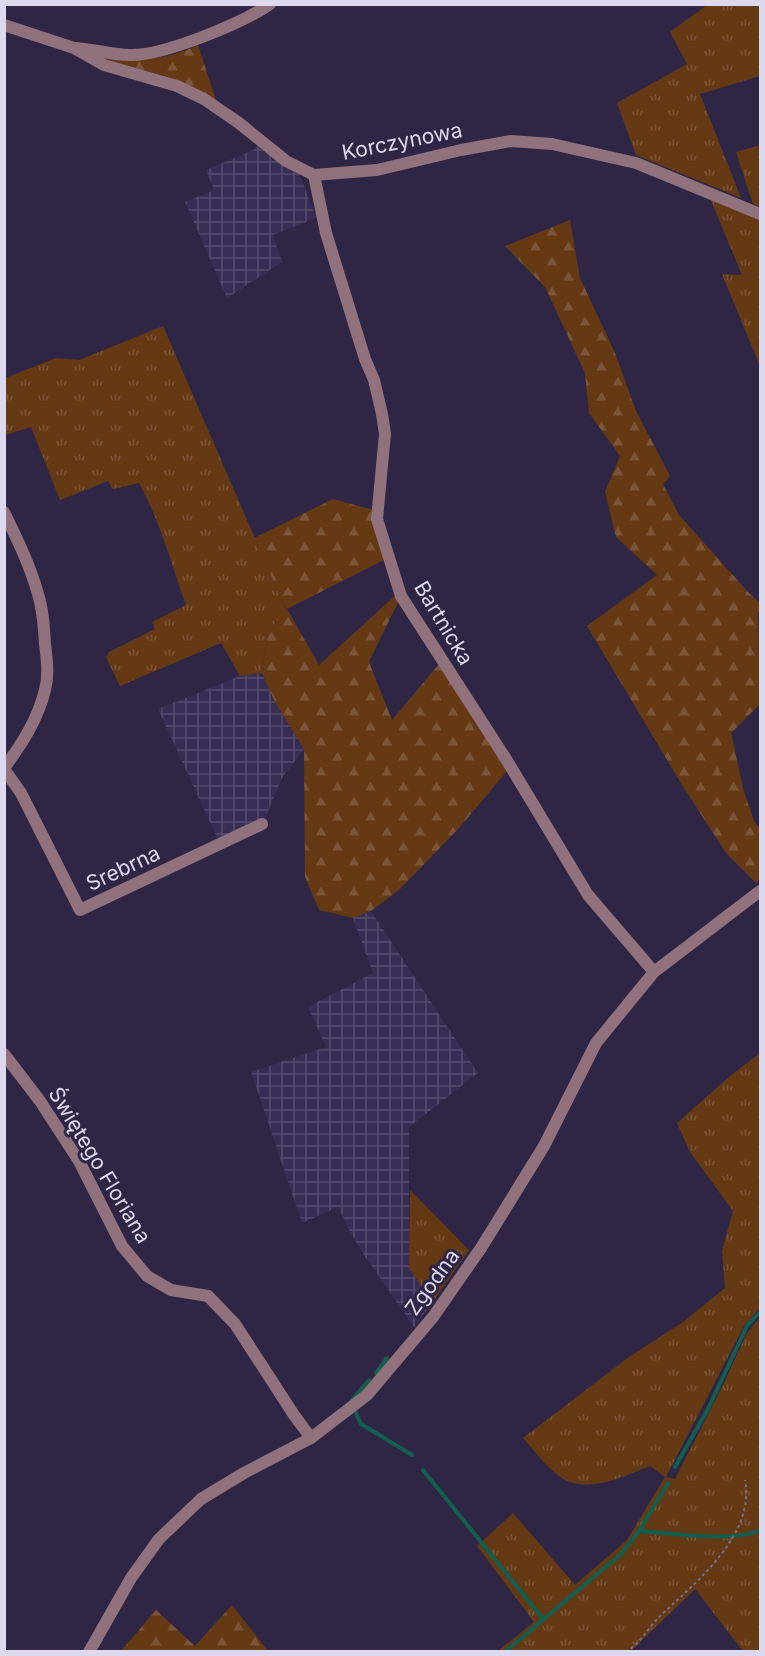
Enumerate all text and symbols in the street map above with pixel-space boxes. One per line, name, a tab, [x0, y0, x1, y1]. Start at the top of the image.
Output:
street label: Korczynowa	[340, 117, 464, 165]
street label: Bartnicka	[409, 577, 479, 669]
street label: Srebrna	[82, 840, 164, 896]
street label: Świętego Floriana	[44, 1082, 157, 1248]
street label: Zgodna	[400, 1244, 464, 1320]

